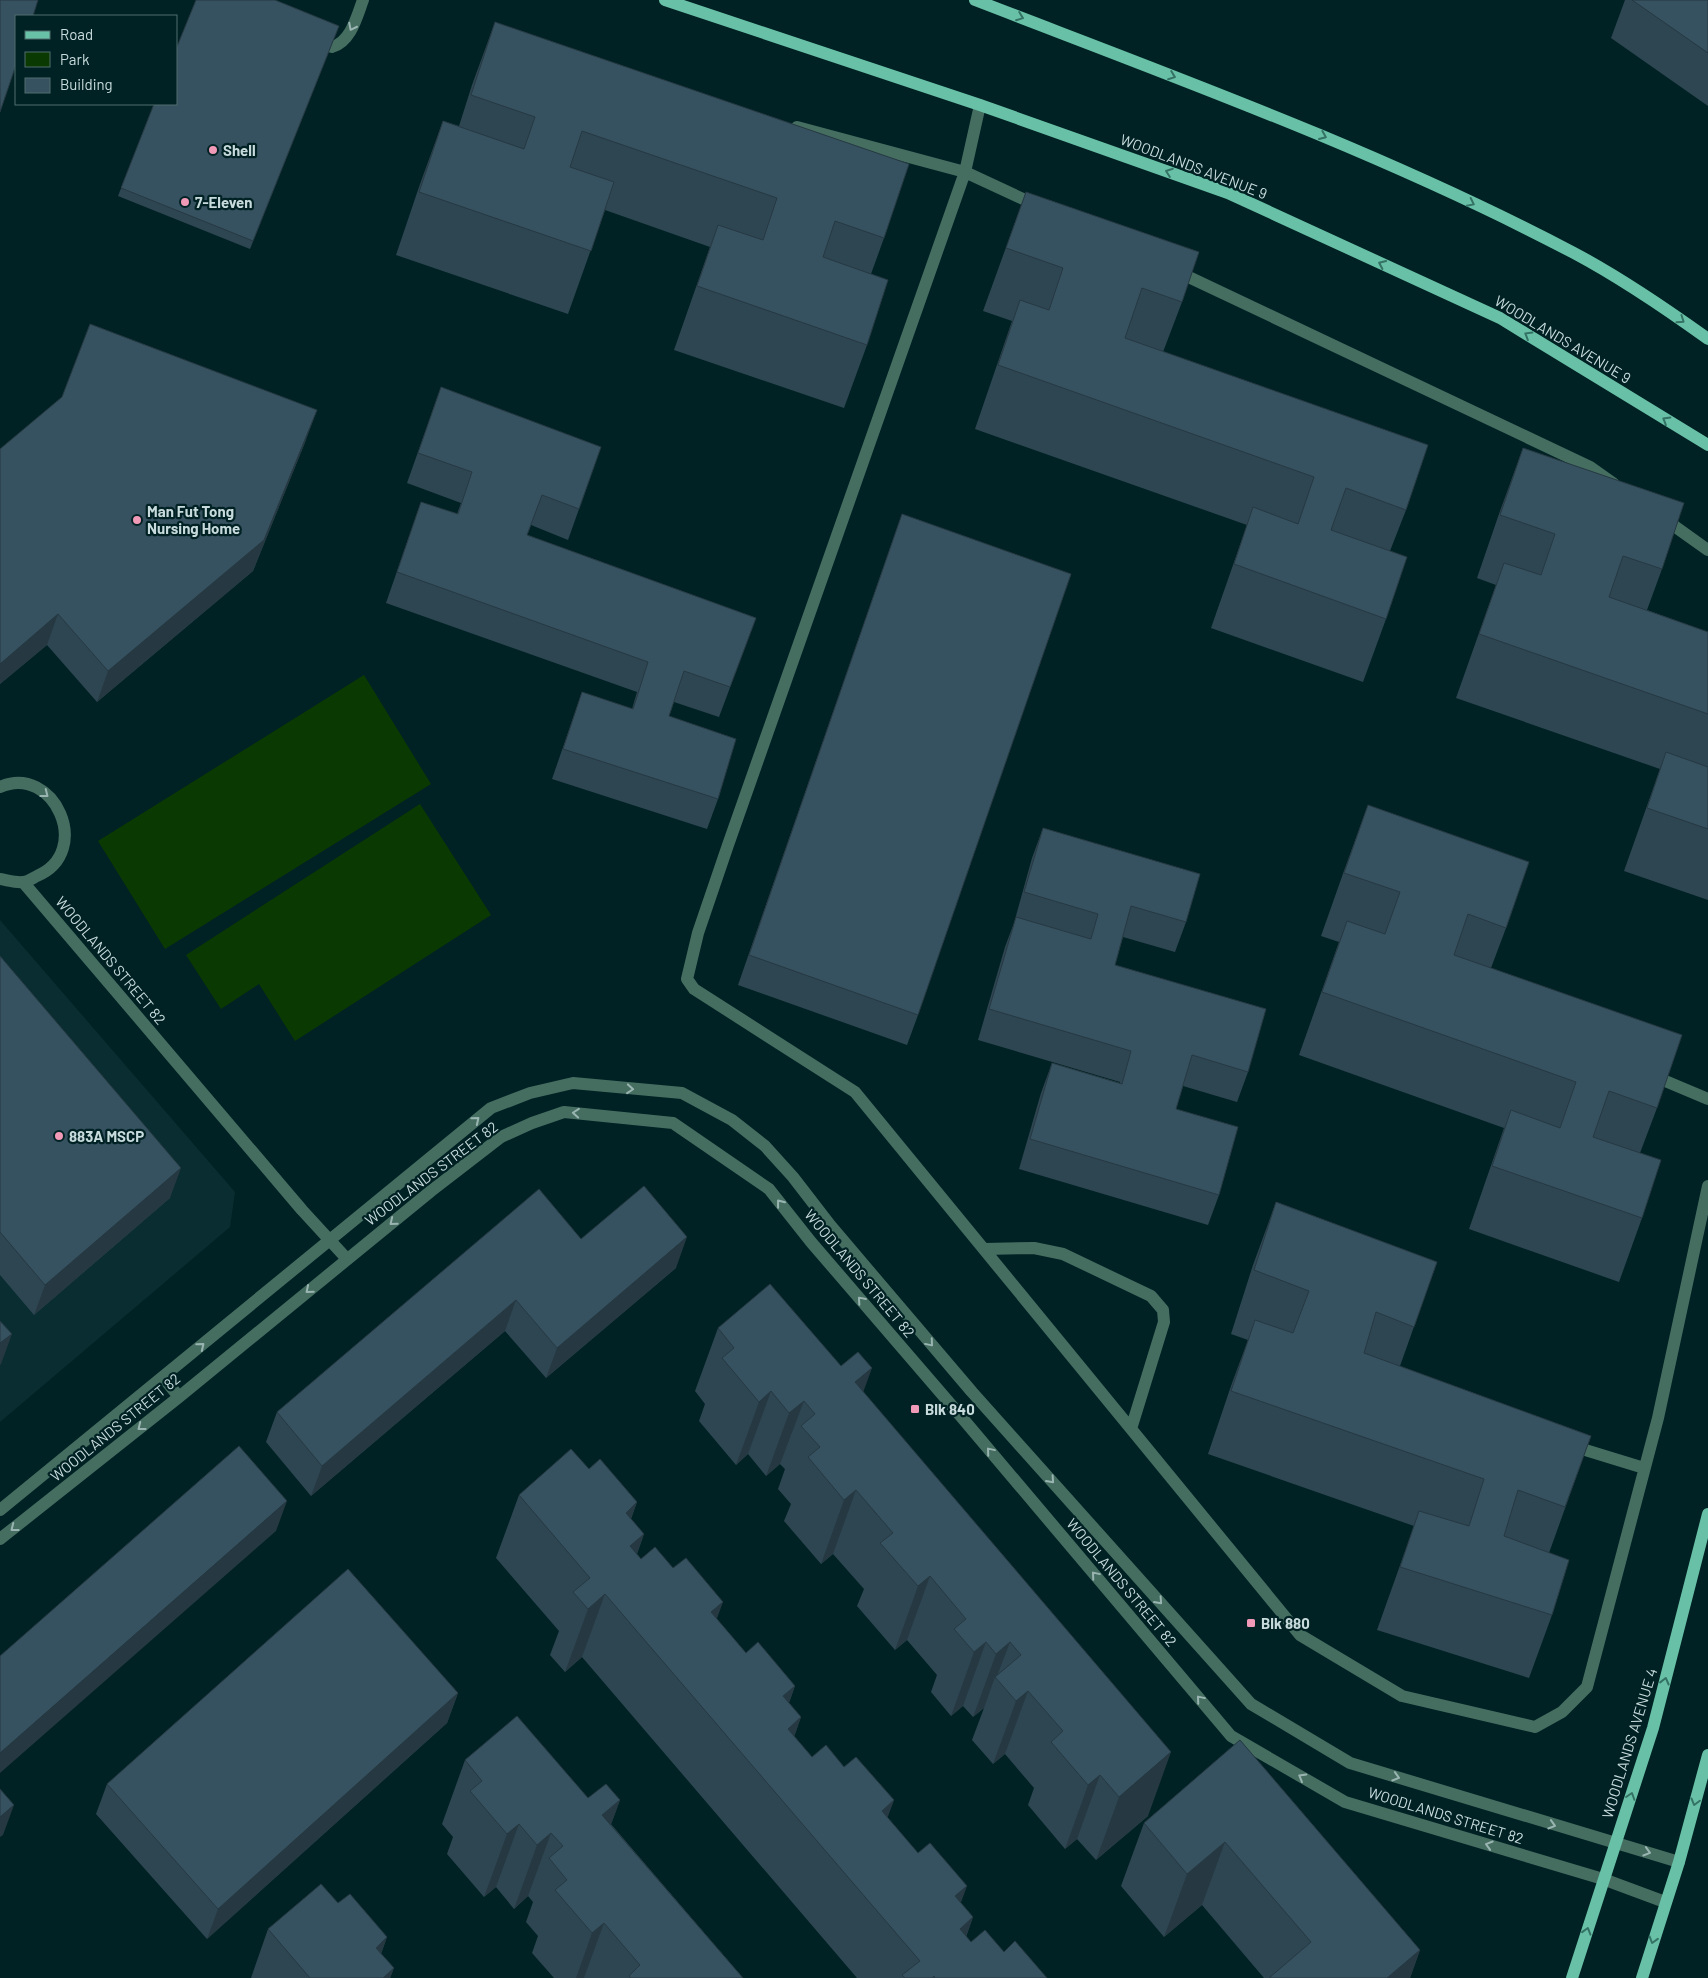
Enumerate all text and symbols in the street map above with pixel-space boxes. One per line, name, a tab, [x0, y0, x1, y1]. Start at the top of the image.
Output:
one-way arrow	[1015, 11, 1024, 22]
legend	[15, 15, 178, 105]
one-way arrow	[348, 22, 358, 31]
text: Road	[60, 25, 93, 43]
text: Park	[60, 50, 90, 68]
one-way arrow	[1167, 69, 1176, 80]
text: Building	[60, 75, 113, 93]
street label: WOODLANDS AVENUE 9	[1118, 130, 1270, 202]
one-way arrow	[1318, 130, 1327, 141]
place label: Shell	[223, 141, 256, 159]
marker: Shell	[207, 144, 219, 156]
one-way arrow	[1165, 168, 1173, 178]
place label: 7-Eleven	[195, 193, 252, 211]
marker: 7-Eleven	[179, 196, 191, 208]
one-way arrow	[1466, 197, 1475, 207]
one-way arrow	[1378, 259, 1387, 270]
street label: WOODLANDS AVENUE 9	[1492, 291, 1634, 387]
one-way arrow	[1675, 314, 1685, 323]
one-way arrow	[1524, 331, 1533, 341]
one-way arrow	[1663, 416, 1672, 426]
place label: Man Fut Tong Nursing Home	[147, 502, 240, 537]
marker: Man Fut Tong Nursing Home	[131, 514, 143, 526]
one-way arrow	[39, 788, 48, 796]
street label: WOODLANDS STREET 82	[52, 892, 170, 1028]
one-way arrow	[626, 1083, 634, 1094]
one-way arrow	[572, 1108, 580, 1119]
street label: WOODLANDS STREET 82	[361, 1117, 501, 1229]
one-way arrow	[470, 1118, 479, 1126]
place label: 883A MSCP	[69, 1127, 144, 1145]
marker: 883A MSCP	[53, 1130, 65, 1142]
one-way arrow	[777, 1200, 786, 1209]
street label: WOODLANDS STREET 82	[801, 1205, 919, 1341]
one-way arrow	[390, 1216, 399, 1224]
one-way arrow	[306, 1284, 315, 1292]
one-way arrow	[858, 1296, 867, 1305]
one-way arrow	[924, 1337, 933, 1346]
one-way arrow	[195, 1343, 204, 1351]
street label: WOODLANDS STREET 82	[47, 1369, 183, 1485]
place label: Blk 840	[925, 1400, 975, 1418]
marker: Blk 840	[909, 1403, 921, 1415]
one-way arrow	[138, 1422, 147, 1430]
one-way arrow	[987, 1448, 996, 1457]
one-way arrow	[1045, 1475, 1054, 1484]
street label: WOODLANDS STREET 82	[1063, 1514, 1181, 1650]
one-way arrow	[11, 1523, 20, 1531]
one-way arrow	[1092, 1572, 1101, 1581]
one-way arrow	[1153, 1596, 1162, 1605]
place label: Blk 880	[1261, 1614, 1310, 1632]
marker: Blk 880	[1245, 1617, 1257, 1629]
street label: WOODLANDS AVENUE 4	[1598, 1666, 1660, 1820]
one-way arrow	[1659, 1676, 1670, 1685]
one-way arrow	[1197, 1696, 1205, 1705]
one-way arrow	[1392, 1772, 1400, 1782]
one-way arrow	[1299, 1774, 1308, 1784]
street label: WOODLANDS STREET 82	[1366, 1783, 1526, 1847]
one-way arrow	[1625, 1792, 1635, 1800]
one-way arrow	[1690, 1797, 1701, 1806]
one-way arrow	[1547, 1819, 1556, 1829]
one-way arrow	[1485, 1840, 1494, 1850]
one-way arrow	[1643, 1846, 1651, 1856]
one-way arrow	[1581, 1928, 1591, 1936]
one-way arrow	[1649, 1935, 1659, 1944]

